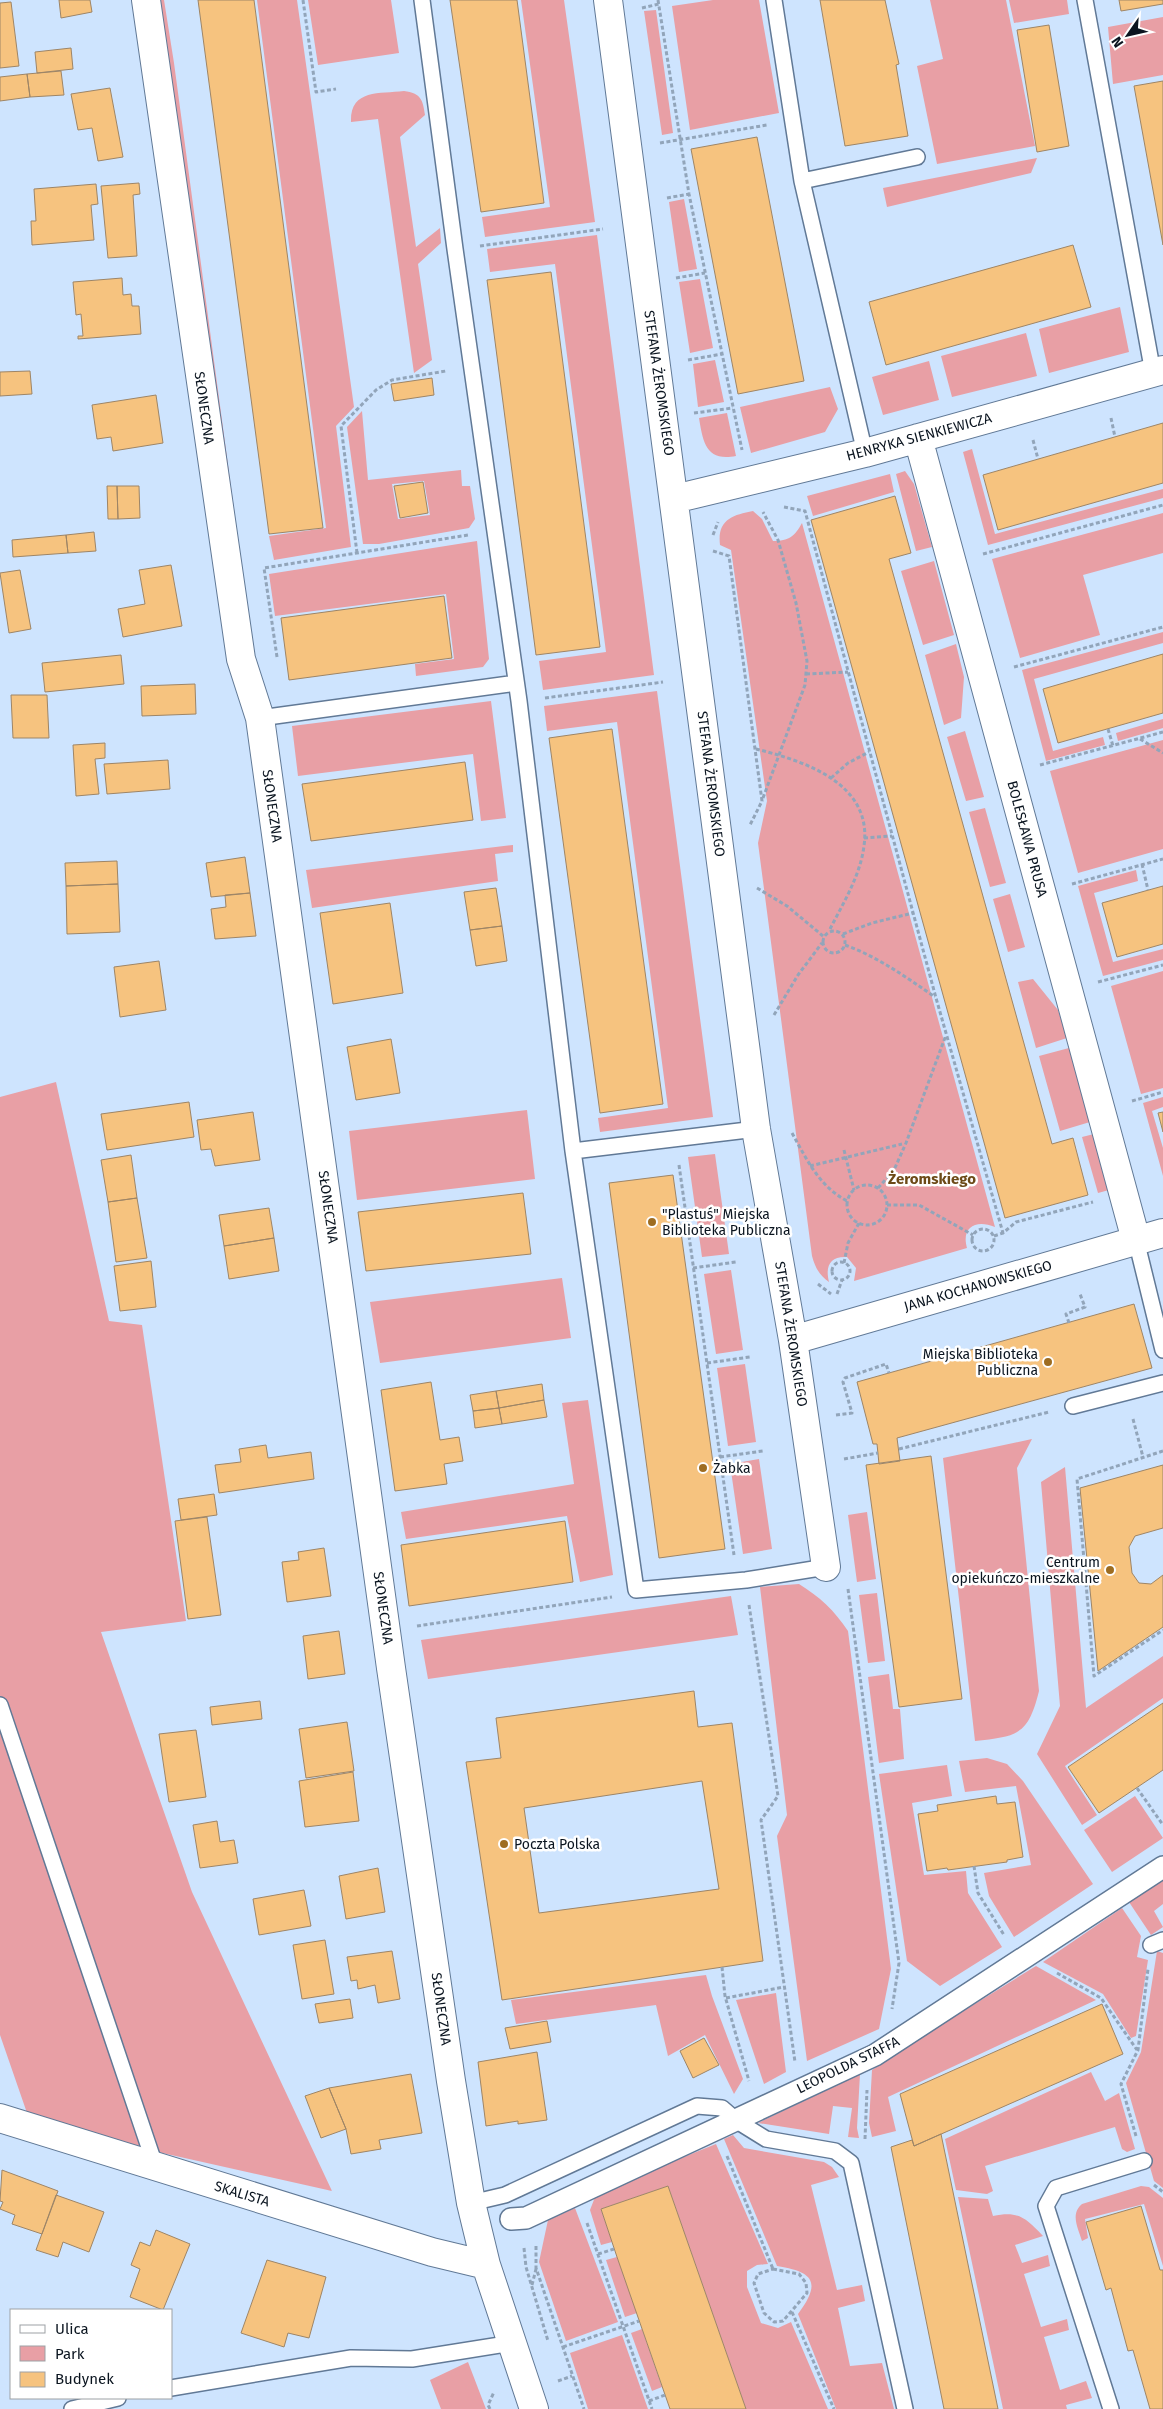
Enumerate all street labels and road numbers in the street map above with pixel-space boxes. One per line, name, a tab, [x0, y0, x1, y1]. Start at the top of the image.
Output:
street label: STEFANA ŻEROMSKIEGO	[640, 309, 679, 457]
street label: SŁONECZNA	[190, 370, 218, 446]
street label: HENRYKA SIENKIEWICZA	[844, 409, 994, 465]
street label: STEFANA ŻEROMSKIEGO	[694, 710, 729, 858]
street label: SŁONECZNA	[258, 768, 286, 844]
street label: BOLESŁAWA PRUSA	[1003, 779, 1051, 899]
street label: SŁONECZNA	[314, 1169, 342, 1245]
street label: JANA KOCHANOWSKIEGO	[902, 1257, 1054, 1315]
street label: STEFANA ŻEROMSKIEGO	[771, 1260, 812, 1408]
street label: SŁONECZNA	[369, 1570, 397, 1646]
street label: SŁONECZNA	[427, 1971, 455, 2047]
street label: LEOPOLDA STAFFA	[794, 2033, 902, 2097]
street label: SKALISTA	[212, 2178, 272, 2210]

